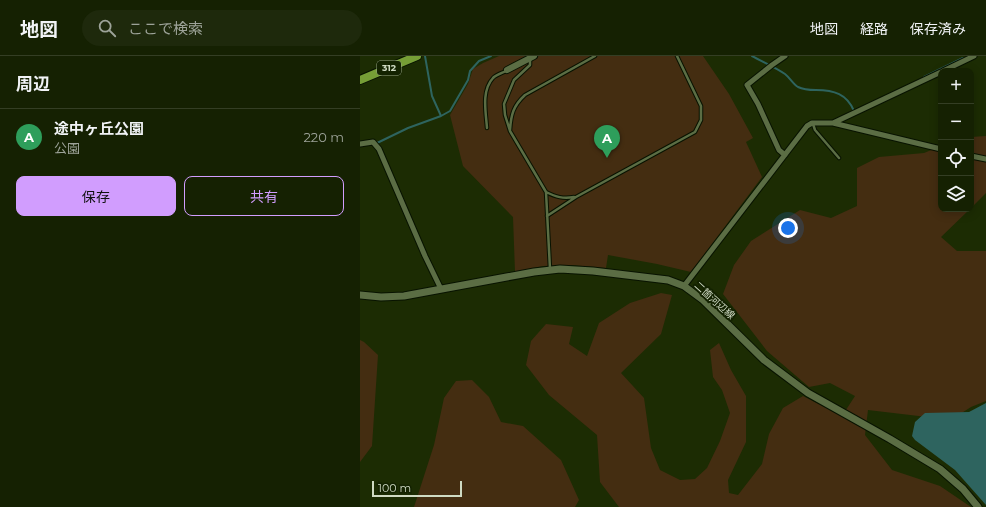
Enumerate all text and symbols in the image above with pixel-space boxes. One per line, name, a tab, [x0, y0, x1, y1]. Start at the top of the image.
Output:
search box	[82, 10, 362, 46]
icon: search	[96, 17, 118, 39]
text: 地図	[20, 18, 58, 41]
text: ここで検索	[128, 19, 203, 38]
text: 地図	[810, 20, 838, 38]
text: 経路	[860, 20, 888, 38]
text: 保存済み	[910, 20, 966, 38]
road number: 312	[377, 61, 401, 75]
map controls	[938, 68, 974, 212]
button: +	[938, 68, 974, 104]
text: 周辺	[16, 74, 50, 94]
button: −	[938, 104, 974, 140]
text: 途中ヶ丘公園	[54, 119, 144, 138]
pin: A	[594, 125, 620, 158]
text: A	[24, 129, 34, 145]
text: 220 m	[303, 129, 344, 145]
text: 公園	[54, 140, 80, 156]
button: locate	[938, 140, 974, 176]
button: 保存	[16, 176, 176, 216]
button: 共有	[184, 176, 344, 216]
button: layers	[938, 176, 974, 212]
your location	[778, 218, 798, 238]
street label: 二箇河辺線	[692, 279, 738, 322]
scale bar	[372, 479, 462, 498]
text: 100 m	[378, 481, 411, 495]

